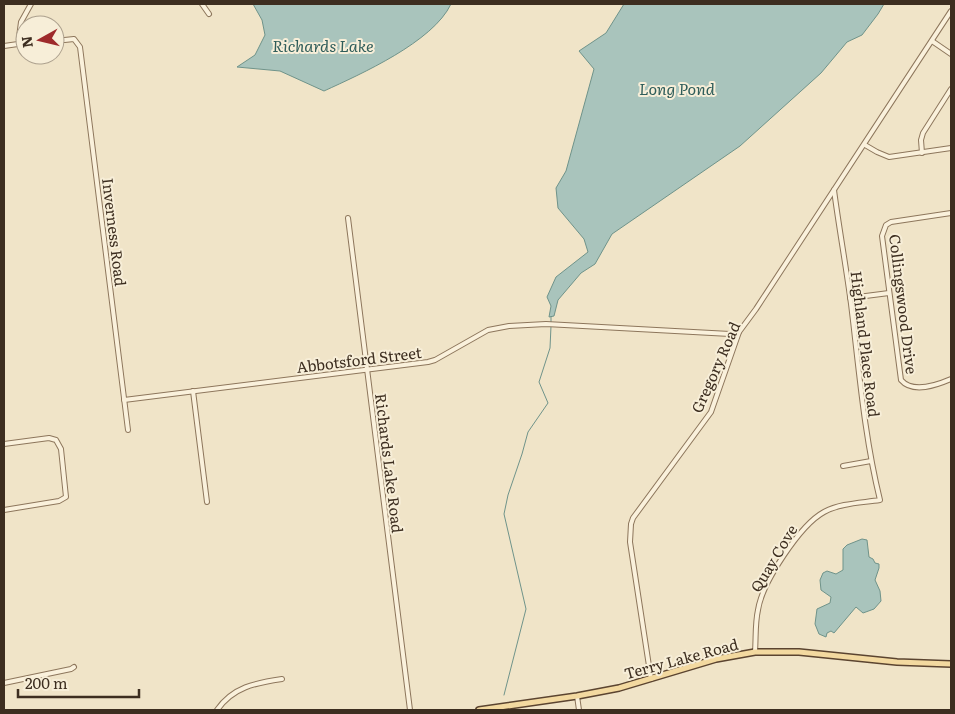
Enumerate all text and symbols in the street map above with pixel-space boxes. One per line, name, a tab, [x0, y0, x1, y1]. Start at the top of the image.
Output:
north arrow	[15, 15, 65, 65]
water label: Richards Lake	[272, 33, 374, 57]
text: N	[15, 34, 37, 49]
water label: Long Pond	[639, 76, 716, 100]
street label: Inverness Road	[97, 176, 133, 288]
street label: Collingswood Drive	[884, 233, 924, 375]
street label: Highland Place Road	[846, 269, 886, 419]
street label: Gregory Road	[685, 318, 745, 416]
street label: Abbotsford Street	[295, 340, 423, 378]
street label: Richards Lake Road	[370, 392, 410, 534]
street label: Quay Cove	[744, 520, 802, 596]
street label: Terry Lake Road	[621, 632, 741, 684]
scale bar	[18, 666, 139, 698]
text: 200 m	[25, 671, 68, 694]

